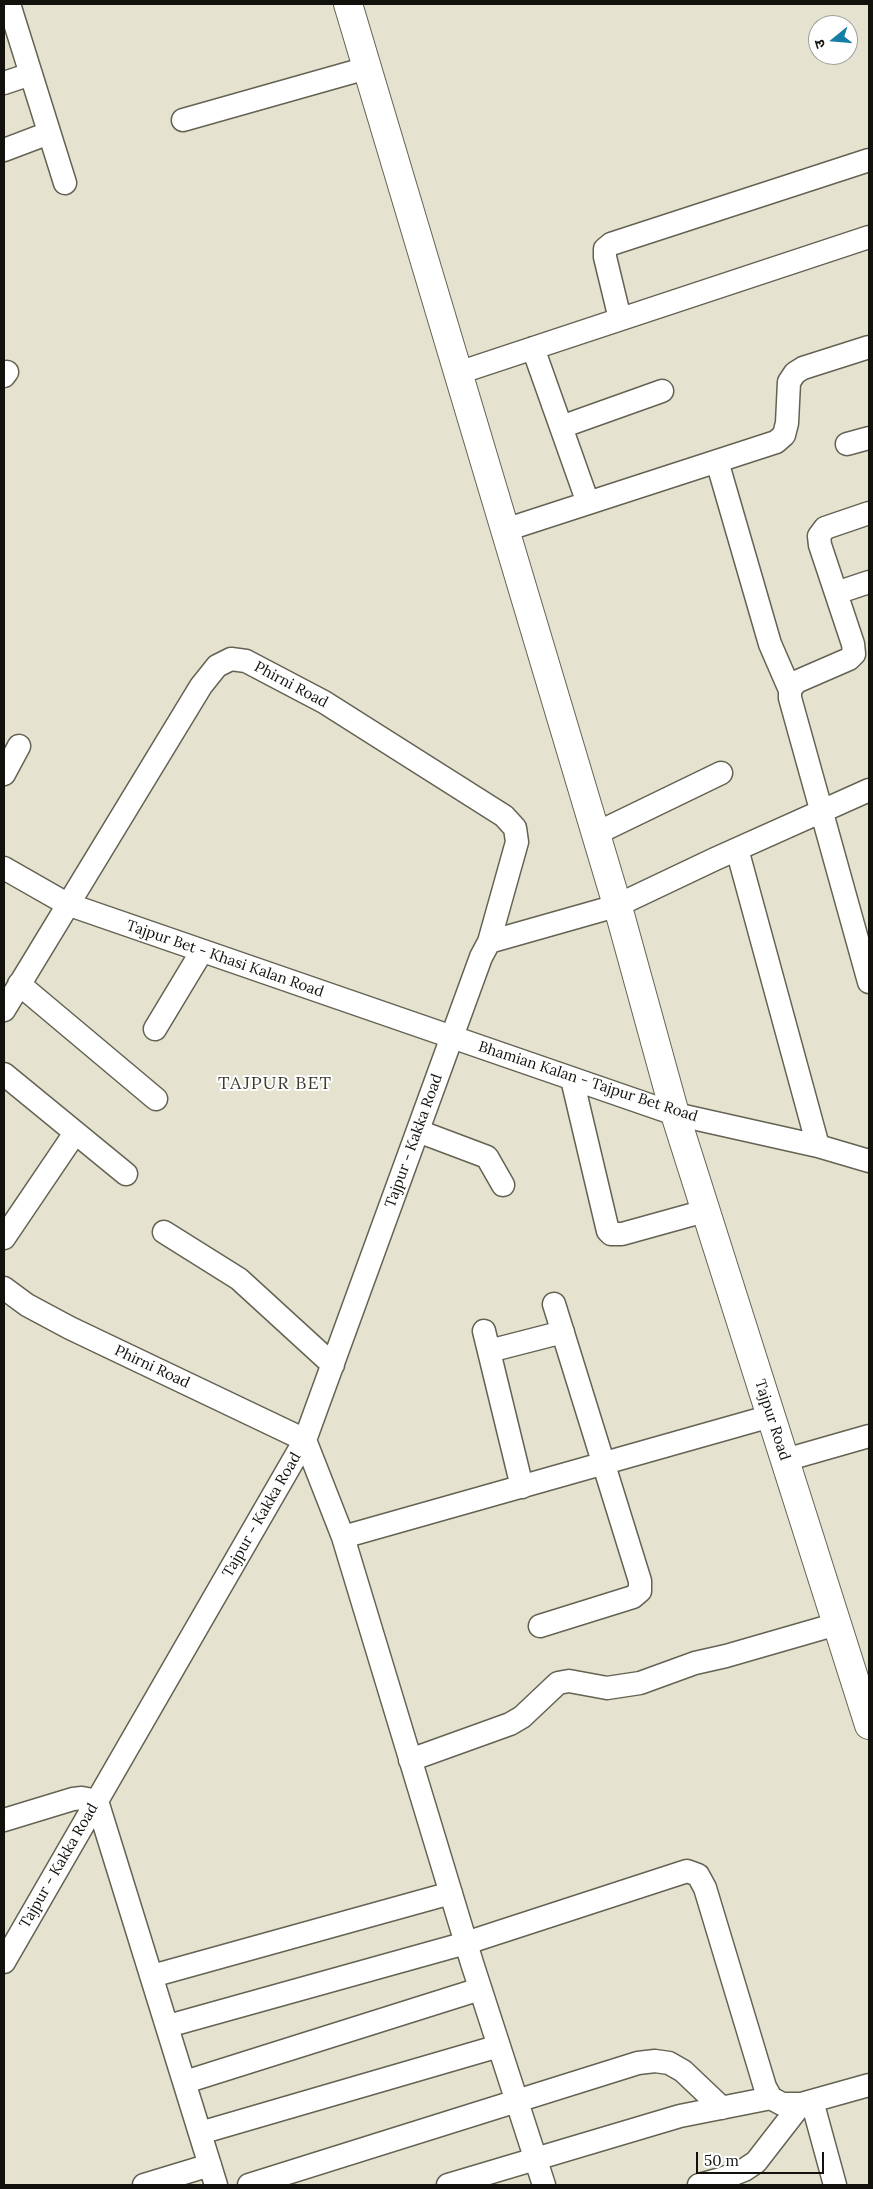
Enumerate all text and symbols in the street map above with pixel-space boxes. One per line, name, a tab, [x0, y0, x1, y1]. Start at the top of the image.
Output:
north arrow	[808, 15, 858, 65]
text: उ	[810, 38, 829, 51]
street label: Phirni Road	[251, 658, 331, 712]
street label: Tajpur Bet - Khasi Kalan Road	[124, 917, 326, 1001]
street label: Bhamian Kalan - Tajpur Bet Road	[476, 1038, 700, 1126]
street label: Tajpur - Kakka Road	[381, 1072, 447, 1210]
district label: TAJPUR BET	[217, 1073, 333, 1095]
street label: Phirni Road	[112, 1342, 192, 1392]
street label: Tajpur Road	[750, 1377, 794, 1463]
street label: Tajpur - Kakka Road	[219, 1449, 305, 1581]
street label: Tajpur - Kakka Road	[16, 1800, 102, 1932]
scale bar	[698, 2142, 826, 2174]
text: 50 m	[704, 2151, 739, 2170]

